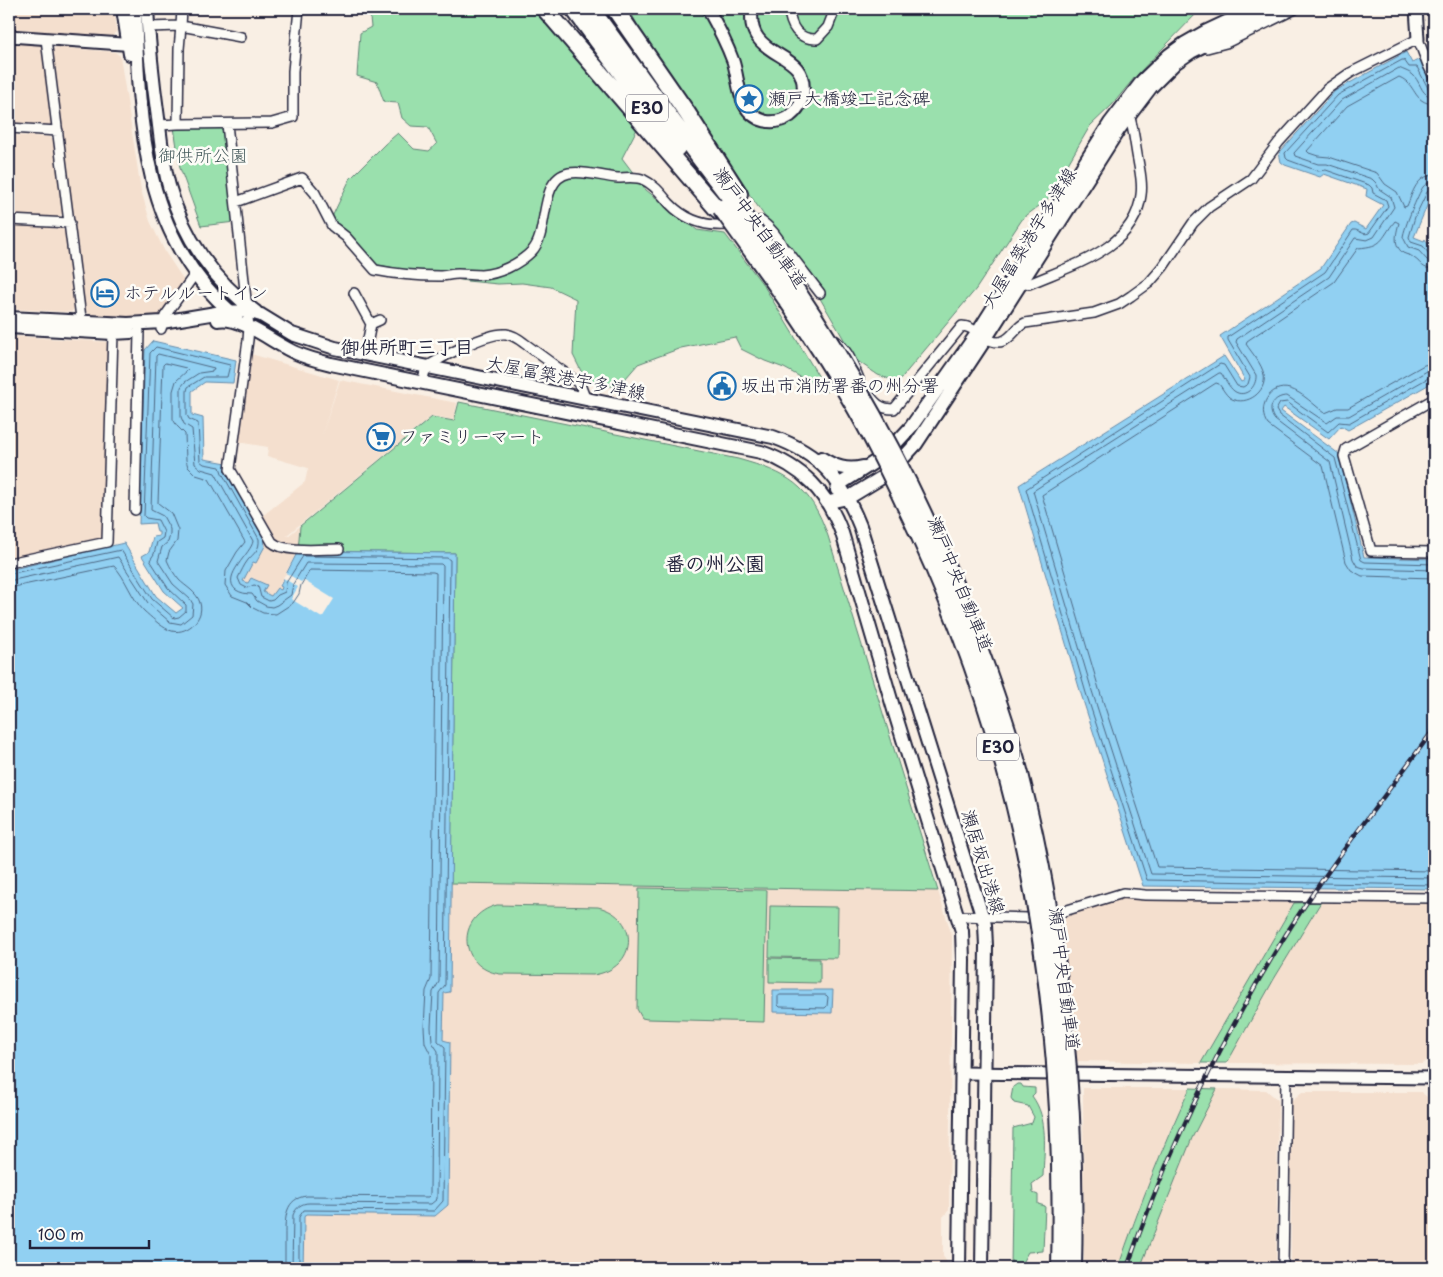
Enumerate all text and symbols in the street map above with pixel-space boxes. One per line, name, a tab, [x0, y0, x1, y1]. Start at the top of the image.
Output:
place icon: 瀬戸大橋竣工記念碑	[734, 84, 764, 114]
place label: 瀬戸大橋竣工記念碑	[768, 84, 930, 111]
road number: E30	[626, 95, 668, 122]
park label: 御供所公園	[158, 141, 248, 168]
street label: 瀬戸中央自動車道	[708, 161, 814, 293]
street label: 大屋冨築港宇多津線	[973, 161, 1082, 313]
hotel icon: ホテルルートイン	[90, 278, 120, 308]
place label: ホテルルートイン	[124, 278, 268, 305]
district label: 御供所町三丁目	[340, 332, 474, 360]
street label: 大屋冨築港宇多津線	[484, 348, 648, 405]
public building icon: 坂出市消防署番の州分署	[707, 371, 737, 401]
place label: 坂出市消防署番の州分署	[741, 371, 939, 398]
supermarket icon: ファミリーマート	[366, 422, 396, 452]
place label: ファミリーマート	[400, 422, 544, 449]
street label: 瀬戸中央自動車道	[922, 512, 1001, 655]
district label: 番の州公園	[665, 548, 765, 578]
road number: E30	[977, 734, 1019, 760]
street label: 瀬居坂出港線	[956, 806, 1013, 917]
street label: 瀬戸中央自動車道	[1043, 906, 1088, 1052]
scale bar	[30, 1217, 149, 1249]
text: 100 m	[38, 1222, 84, 1245]

